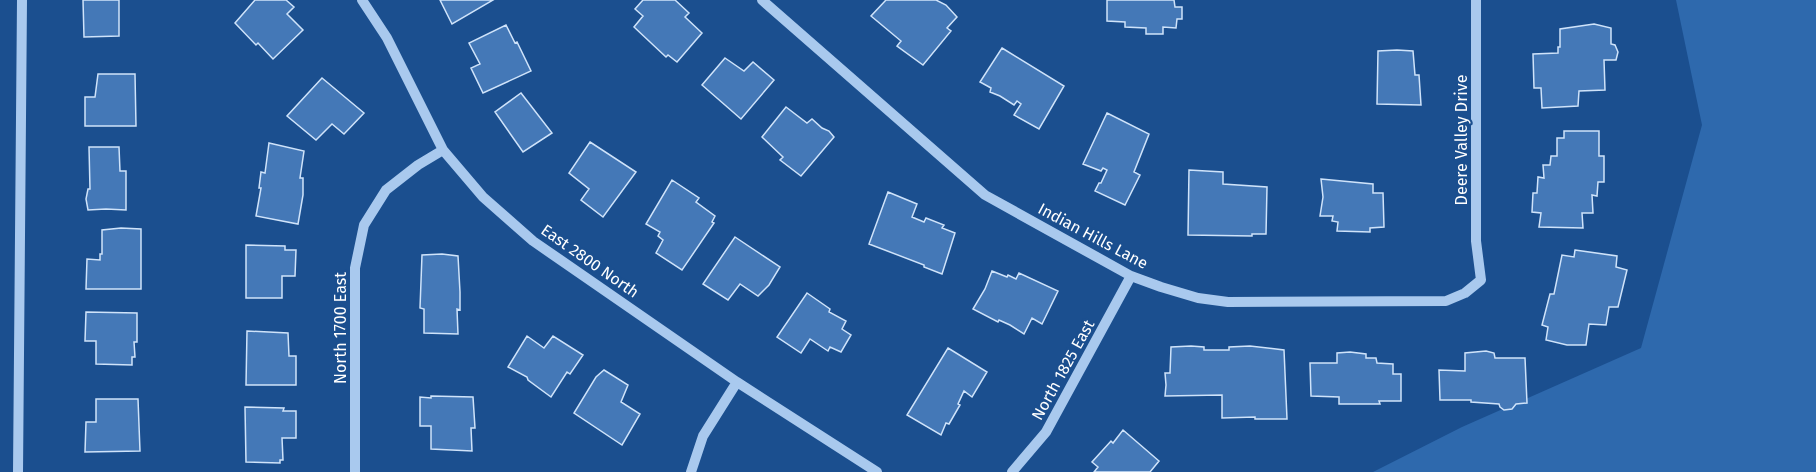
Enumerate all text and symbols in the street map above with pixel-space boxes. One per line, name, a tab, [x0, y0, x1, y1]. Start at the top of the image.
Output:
street label: Deere Valley Drive	[1452, 75, 1471, 205]
street label: Indian Hills Lane	[1035, 199, 1151, 273]
street label: East 2800 North	[538, 220, 642, 302]
street label: North 1700 East	[331, 272, 350, 384]
street label: North 1825 East	[1028, 316, 1099, 423]

